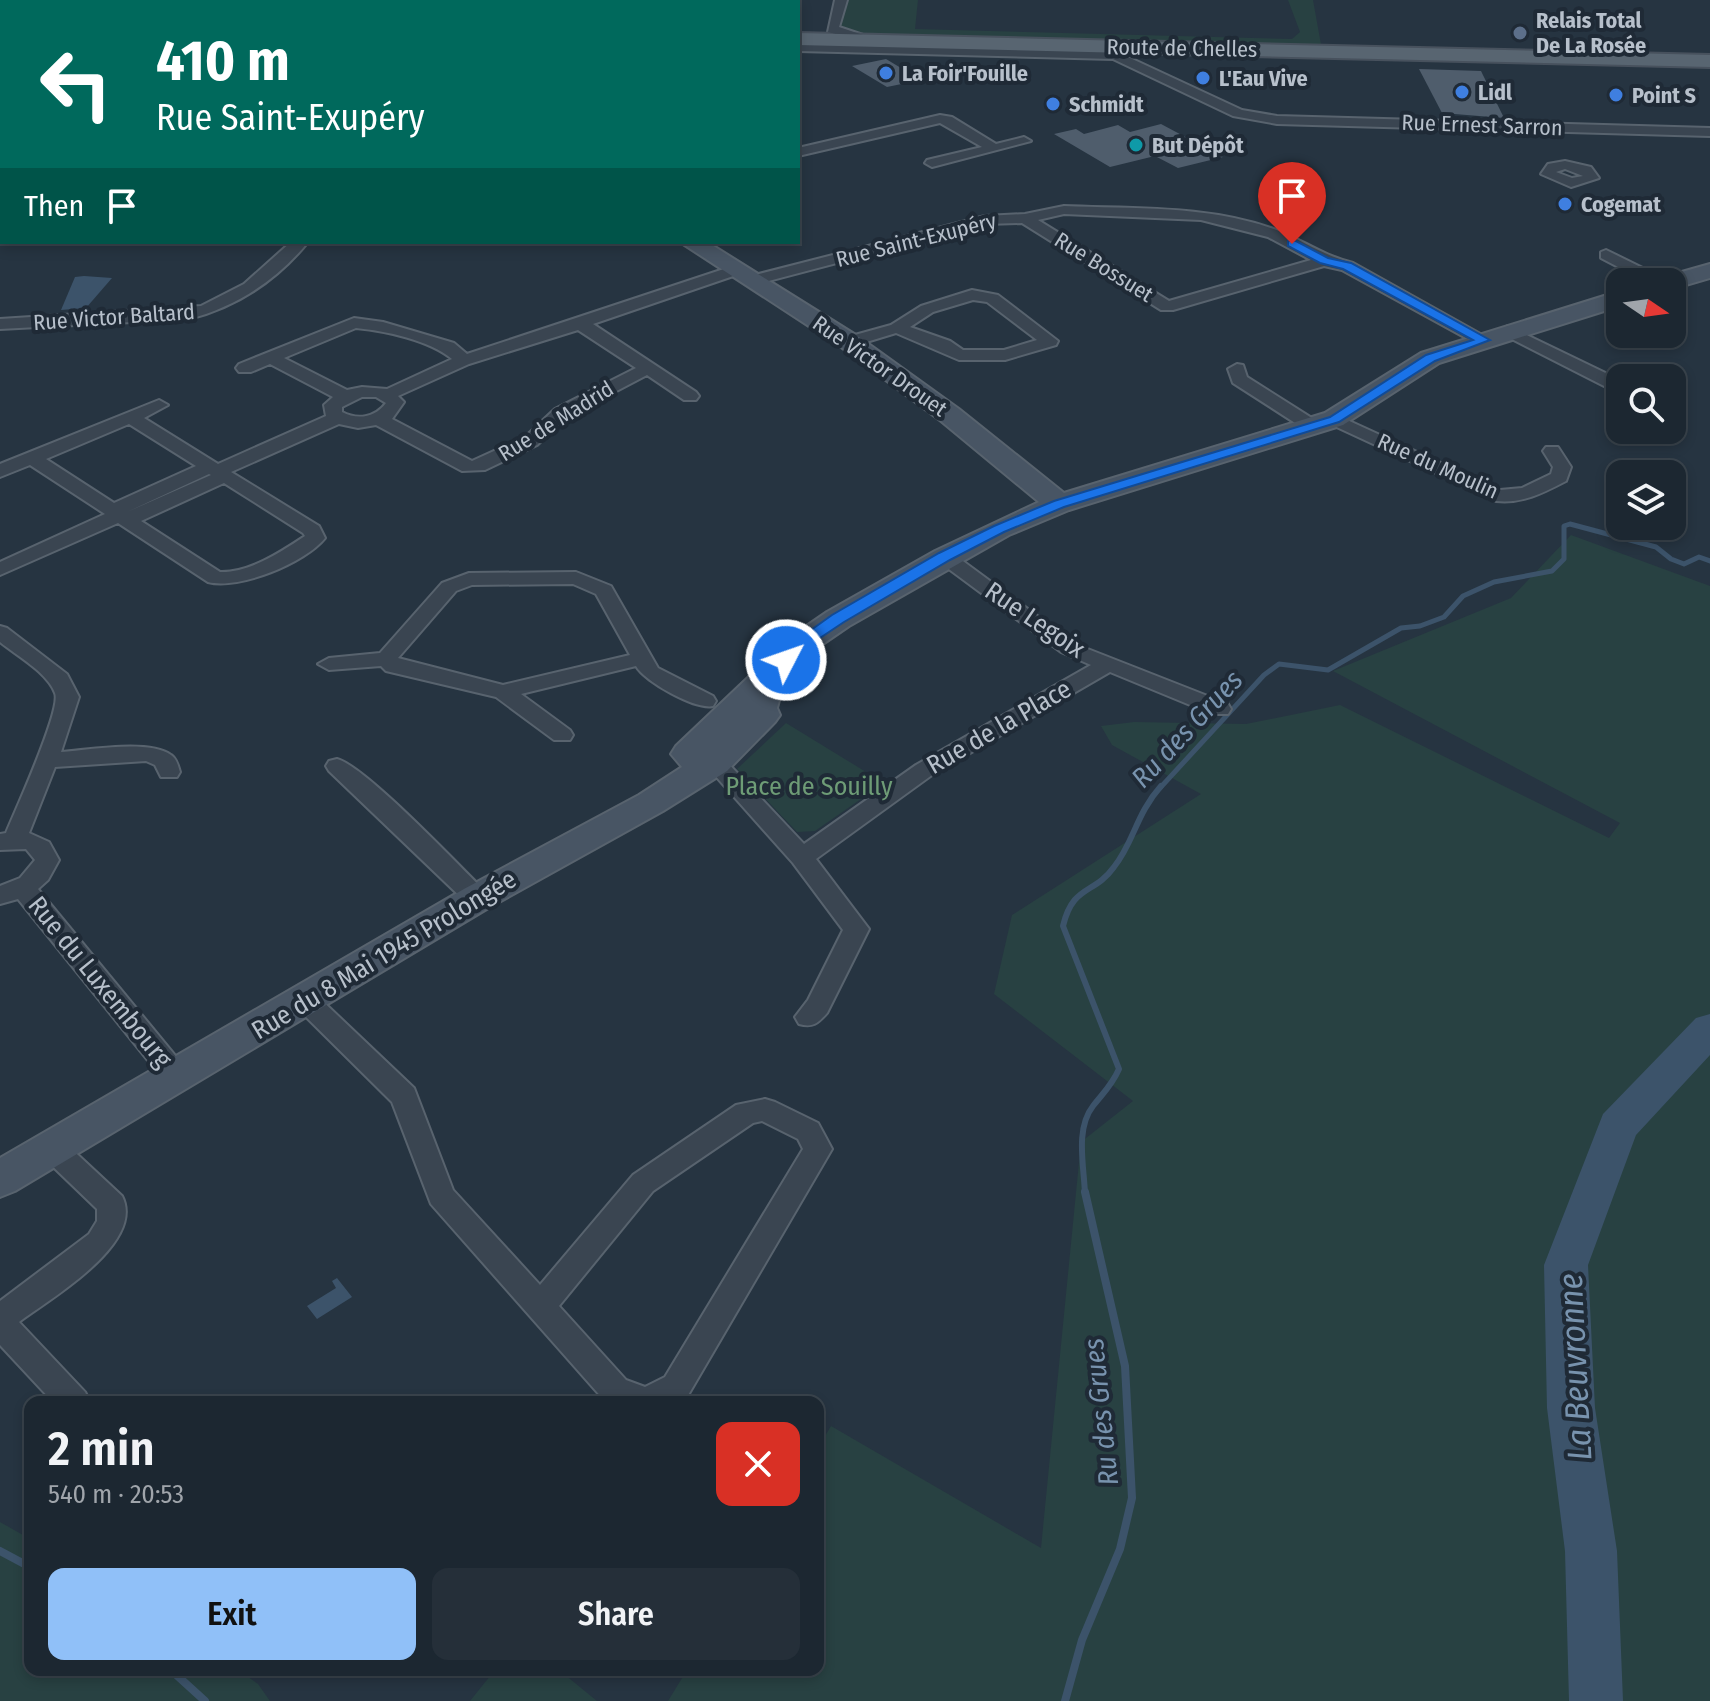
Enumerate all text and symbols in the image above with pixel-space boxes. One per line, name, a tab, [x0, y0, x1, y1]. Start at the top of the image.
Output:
place label: Relais Total De La Rosée	[1536, 7, 1646, 59]
marker: Relais Total De La Rosée	[1511, 24, 1529, 42]
text: 410 m	[156, 28, 290, 95]
icon: left	[24, 32, 128, 136]
street label: Route de Chelles	[1106, 33, 1258, 63]
place label: La Foir'Fouille	[902, 60, 1028, 87]
marker: La Foir'Fouille	[877, 64, 895, 82]
place label: L'Eau Vive	[1219, 65, 1308, 92]
marker: L'Eau Vive	[1194, 69, 1212, 87]
place label: Lidl	[1478, 79, 1513, 106]
place label: Point S	[1632, 82, 1696, 109]
marker: Lidl	[1453, 83, 1471, 101]
marker: Point S	[1607, 86, 1625, 104]
place label: Schmidt	[1069, 91, 1144, 118]
marker: Schmidt	[1044, 95, 1062, 113]
text: Rue Saint-Exupéry	[156, 96, 425, 140]
street label: Rue Ernest Sarron	[1401, 109, 1563, 141]
place label: But Dépôt	[1152, 132, 1244, 159]
marker: But Dépôt	[1127, 136, 1145, 154]
pin	[1258, 162, 1326, 244]
icon: arrive	[1270, 174, 1314, 218]
icon: arrive	[100, 184, 144, 228]
text: Then	[24, 188, 84, 224]
place label: Cogemat	[1581, 191, 1661, 218]
marker: Cogemat	[1556, 195, 1574, 213]
street label: Rue Saint-Exupéry	[833, 207, 999, 273]
street label: Rue Bossuet	[1050, 226, 1159, 308]
north arrow	[1606, 268, 1686, 348]
map controls	[1606, 268, 1686, 540]
street label: Rue Victor Baltard	[32, 298, 196, 336]
street label: Rue Victor Drouet	[808, 310, 953, 423]
button: search	[1606, 364, 1686, 444]
street label: Rue de Madrid	[493, 375, 619, 467]
street label: Rue du Moulin	[1373, 427, 1503, 505]
button: layers	[1606, 460, 1686, 540]
street label: Rue Legoix	[979, 575, 1091, 665]
position arrow	[744, 618, 828, 702]
water label: Ru des Grues	[1125, 664, 1250, 794]
street label: Rue de la Place	[921, 673, 1077, 781]
park label: Place de Souilly	[725, 771, 893, 802]
street label: Rue du 8 Mai 1945 Prolongée	[246, 864, 522, 1046]
street label: Rue du Luxembourg	[22, 890, 179, 1074]
water label: La Beuvronne	[1550, 1272, 1600, 1462]
water label: Ru des Grues	[1077, 1337, 1125, 1487]
text: 2 min	[48, 1420, 155, 1478]
button: close	[716, 1422, 800, 1506]
text: 540 m · 20:53	[48, 1479, 184, 1510]
button: Exit	[48, 1568, 416, 1660]
button: Share	[432, 1568, 800, 1660]

